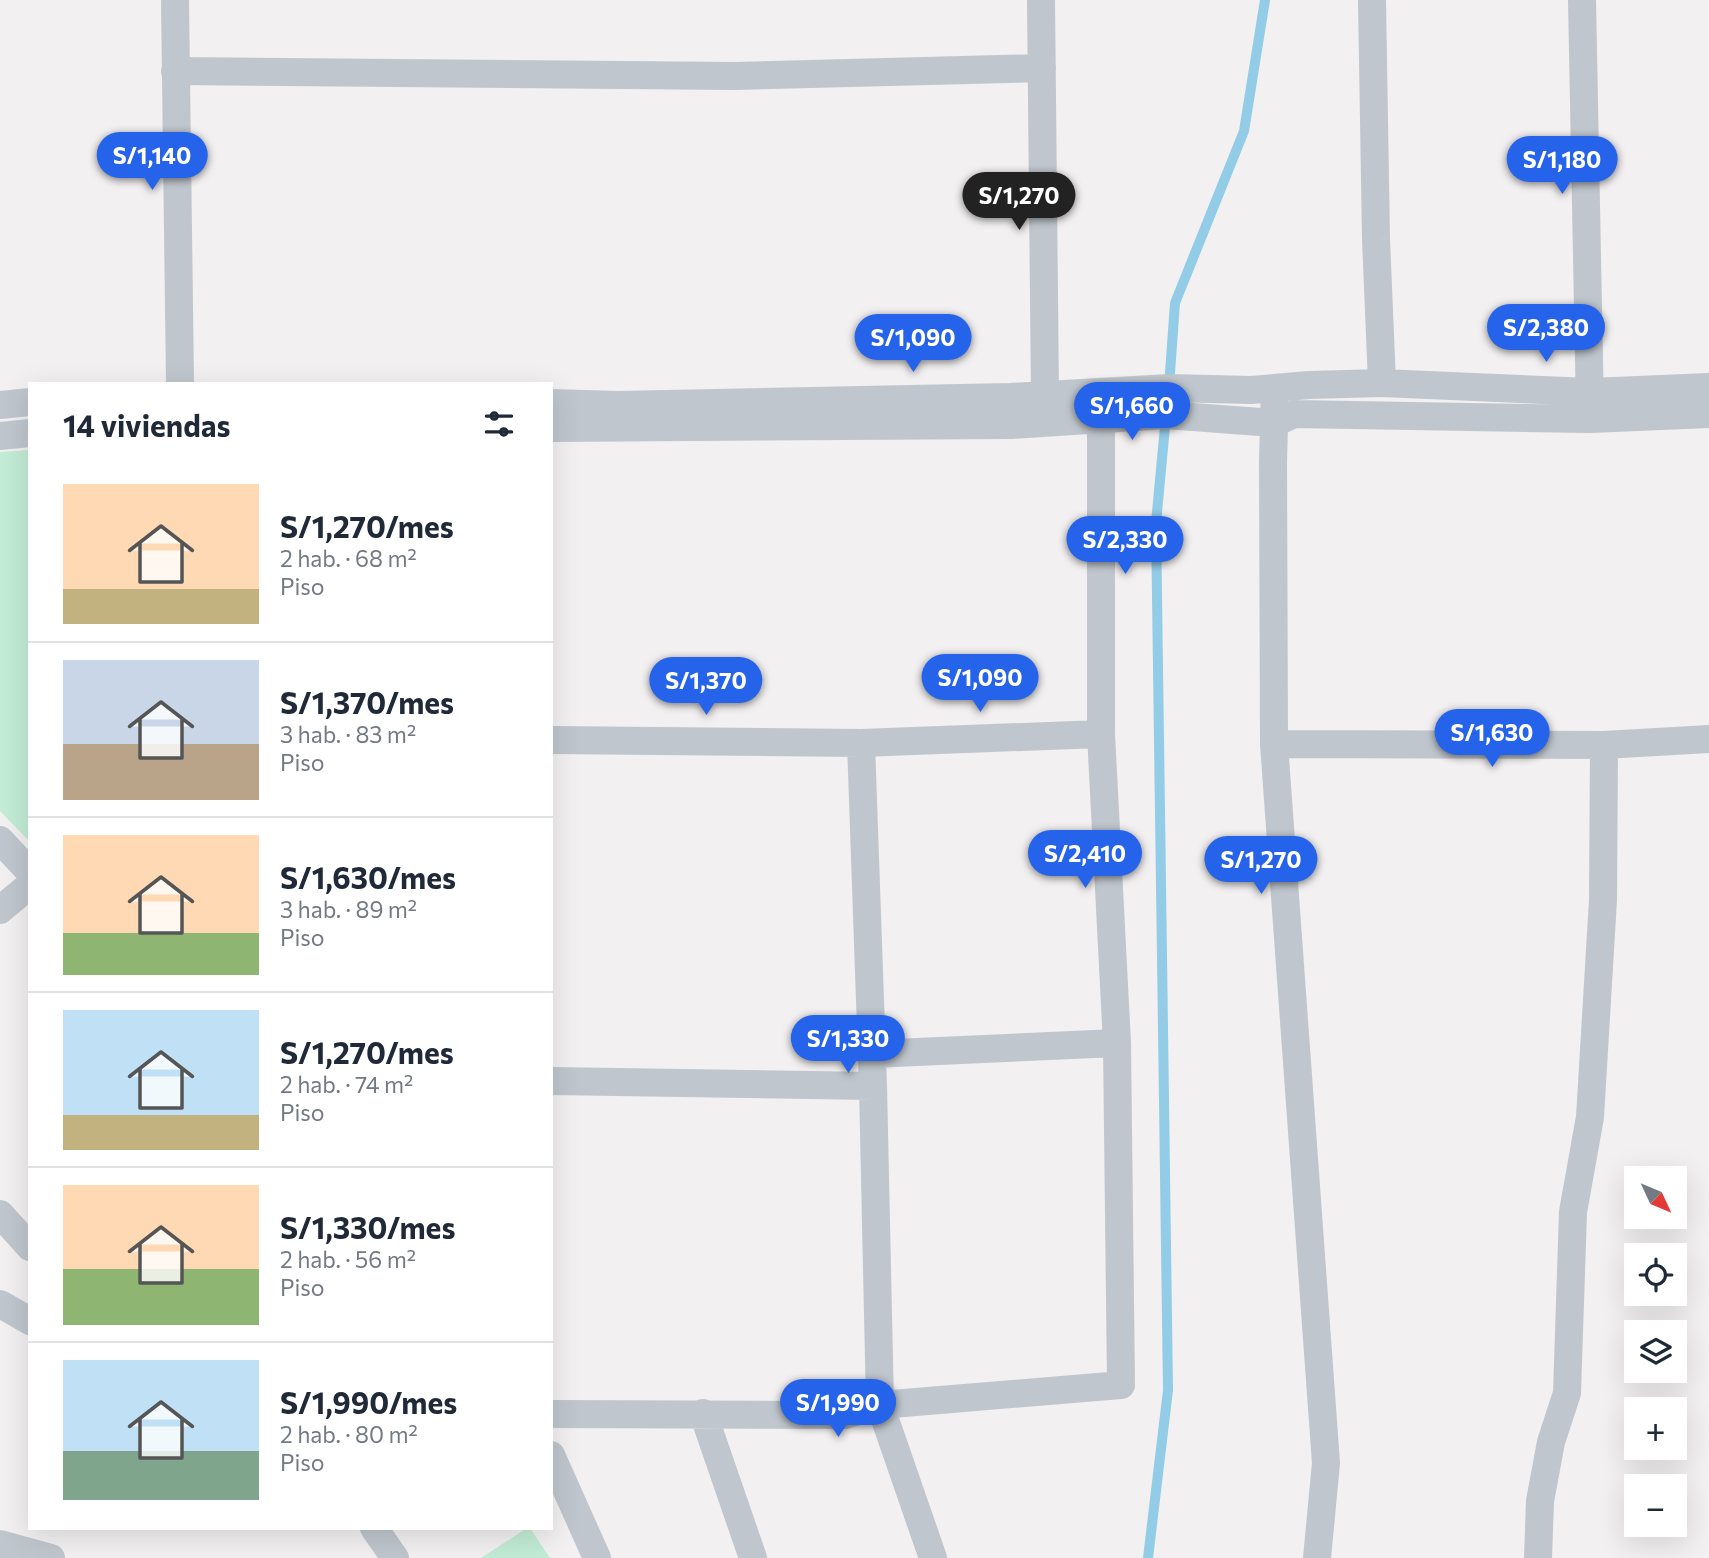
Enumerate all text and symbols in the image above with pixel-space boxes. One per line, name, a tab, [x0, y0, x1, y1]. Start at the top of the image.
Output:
pin: S/1,140	[87, 132, 217, 192]
pin: S/1,180	[1497, 136, 1627, 196]
text: S/1,140	[113, 141, 191, 169]
text: S/1,180	[1523, 145, 1601, 173]
pin: S/1,270	[954, 173, 1084, 232]
text: S/1,270	[978, 181, 1060, 209]
pin: S/2,380	[1481, 304, 1611, 364]
text: S/2,380	[1503, 313, 1589, 341]
pin: S/1,090	[848, 314, 978, 374]
text: S/1,090	[871, 323, 955, 351]
pin: S/1,660	[1067, 382, 1197, 442]
text: S/1,660	[1090, 391, 1174, 419]
icon: filters	[480, 405, 518, 443]
text: 14 viviendas	[63, 406, 231, 443]
text: S/1,270/mes	[280, 507, 454, 544]
icon: home	[119, 512, 203, 596]
pin: S/2,330	[1060, 516, 1190, 576]
text: S/2,330	[1082, 525, 1168, 553]
text: 2 hab. · 68 m²	[280, 544, 417, 572]
text: Piso	[280, 572, 325, 600]
pin: S/1,090	[915, 654, 1045, 714]
pin: S/1,370	[641, 658, 771, 717]
text: S/1,090	[938, 663, 1022, 691]
text: S/1,370	[665, 666, 747, 694]
text: S/1,370/mes	[280, 683, 454, 720]
icon: home	[119, 688, 203, 772]
pin: S/1,630	[1427, 710, 1557, 769]
text: S/1,630	[1451, 718, 1533, 746]
text: 3 hab. · 83 m²	[280, 720, 416, 748]
text: Piso	[280, 748, 325, 776]
pin: S/2,410	[1020, 830, 1150, 890]
pin: S/1,270	[1196, 836, 1326, 896]
text: S/2,410	[1044, 839, 1126, 867]
text: S/1,270	[1220, 845, 1302, 873]
text: S/1,630/mes	[280, 858, 456, 895]
icon: home	[119, 863, 203, 947]
text: 3 hab. · 89 m²	[280, 895, 417, 923]
text: Piso	[280, 923, 325, 951]
pin: S/1,330	[783, 1016, 913, 1075]
text: S/1,330	[807, 1024, 889, 1052]
text: S/1,270/mes	[280, 1033, 454, 1070]
icon: home	[119, 1038, 203, 1122]
text: 2 hab. · 74 m²	[280, 1070, 413, 1098]
text: Piso	[280, 1098, 325, 1126]
north arrow	[1624, 1166, 1687, 1228]
map controls	[1624, 1166, 1687, 1537]
text: S/1,330/mes	[280, 1208, 455, 1245]
icon: home	[119, 1213, 203, 1297]
button: locate	[1624, 1243, 1687, 1306]
text: 2 hab. · 56 m²	[280, 1245, 416, 1273]
text: Piso	[280, 1273, 325, 1301]
button: layers	[1624, 1320, 1687, 1383]
pin: S/1,990	[773, 1380, 903, 1439]
text: S/1,990/mes	[280, 1383, 457, 1420]
icon: home	[119, 1388, 203, 1472]
text: S/1,990	[796, 1388, 880, 1416]
button: +	[1624, 1397, 1687, 1460]
text: 2 hab. · 80 m²	[280, 1420, 418, 1448]
text: Piso	[280, 1448, 325, 1476]
button: −	[1624, 1474, 1687, 1537]

